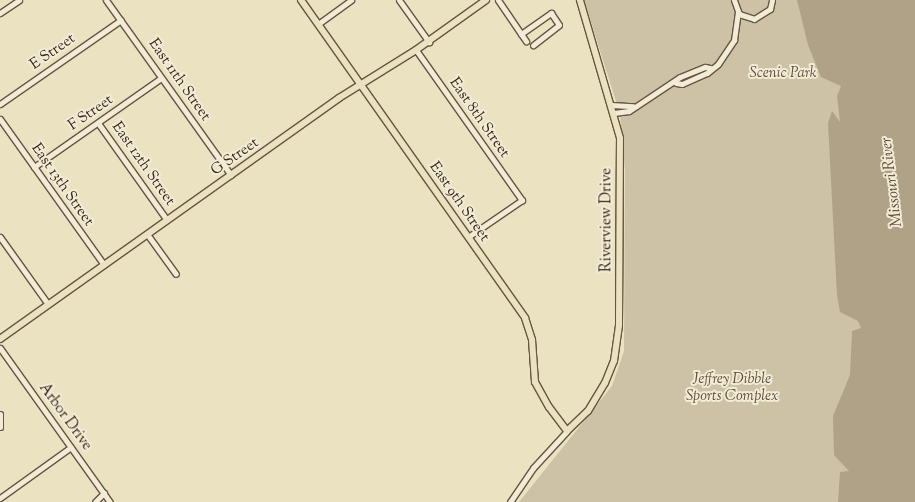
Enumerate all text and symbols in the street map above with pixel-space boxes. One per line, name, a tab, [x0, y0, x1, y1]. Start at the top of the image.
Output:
street label: E Street	[27, 30, 79, 74]
street label: East 11th Street	[144, 35, 214, 125]
park label: Scenic Park	[749, 65, 817, 83]
street label: East 8th Street	[445, 75, 513, 161]
street label: F Street	[65, 91, 117, 135]
street label: East 12th Street	[107, 119, 179, 209]
street label: G Street	[208, 134, 262, 180]
water label: Missouri River	[878, 136, 908, 228]
street label: East 13th Street	[27, 140, 97, 230]
street label: East 9th Street	[425, 159, 493, 245]
street label: Riverview Drive	[598, 168, 616, 272]
park label: Jeffrey Dibble Sports Complex	[686, 370, 778, 405]
street label: Arbor Drive	[35, 380, 95, 454]

